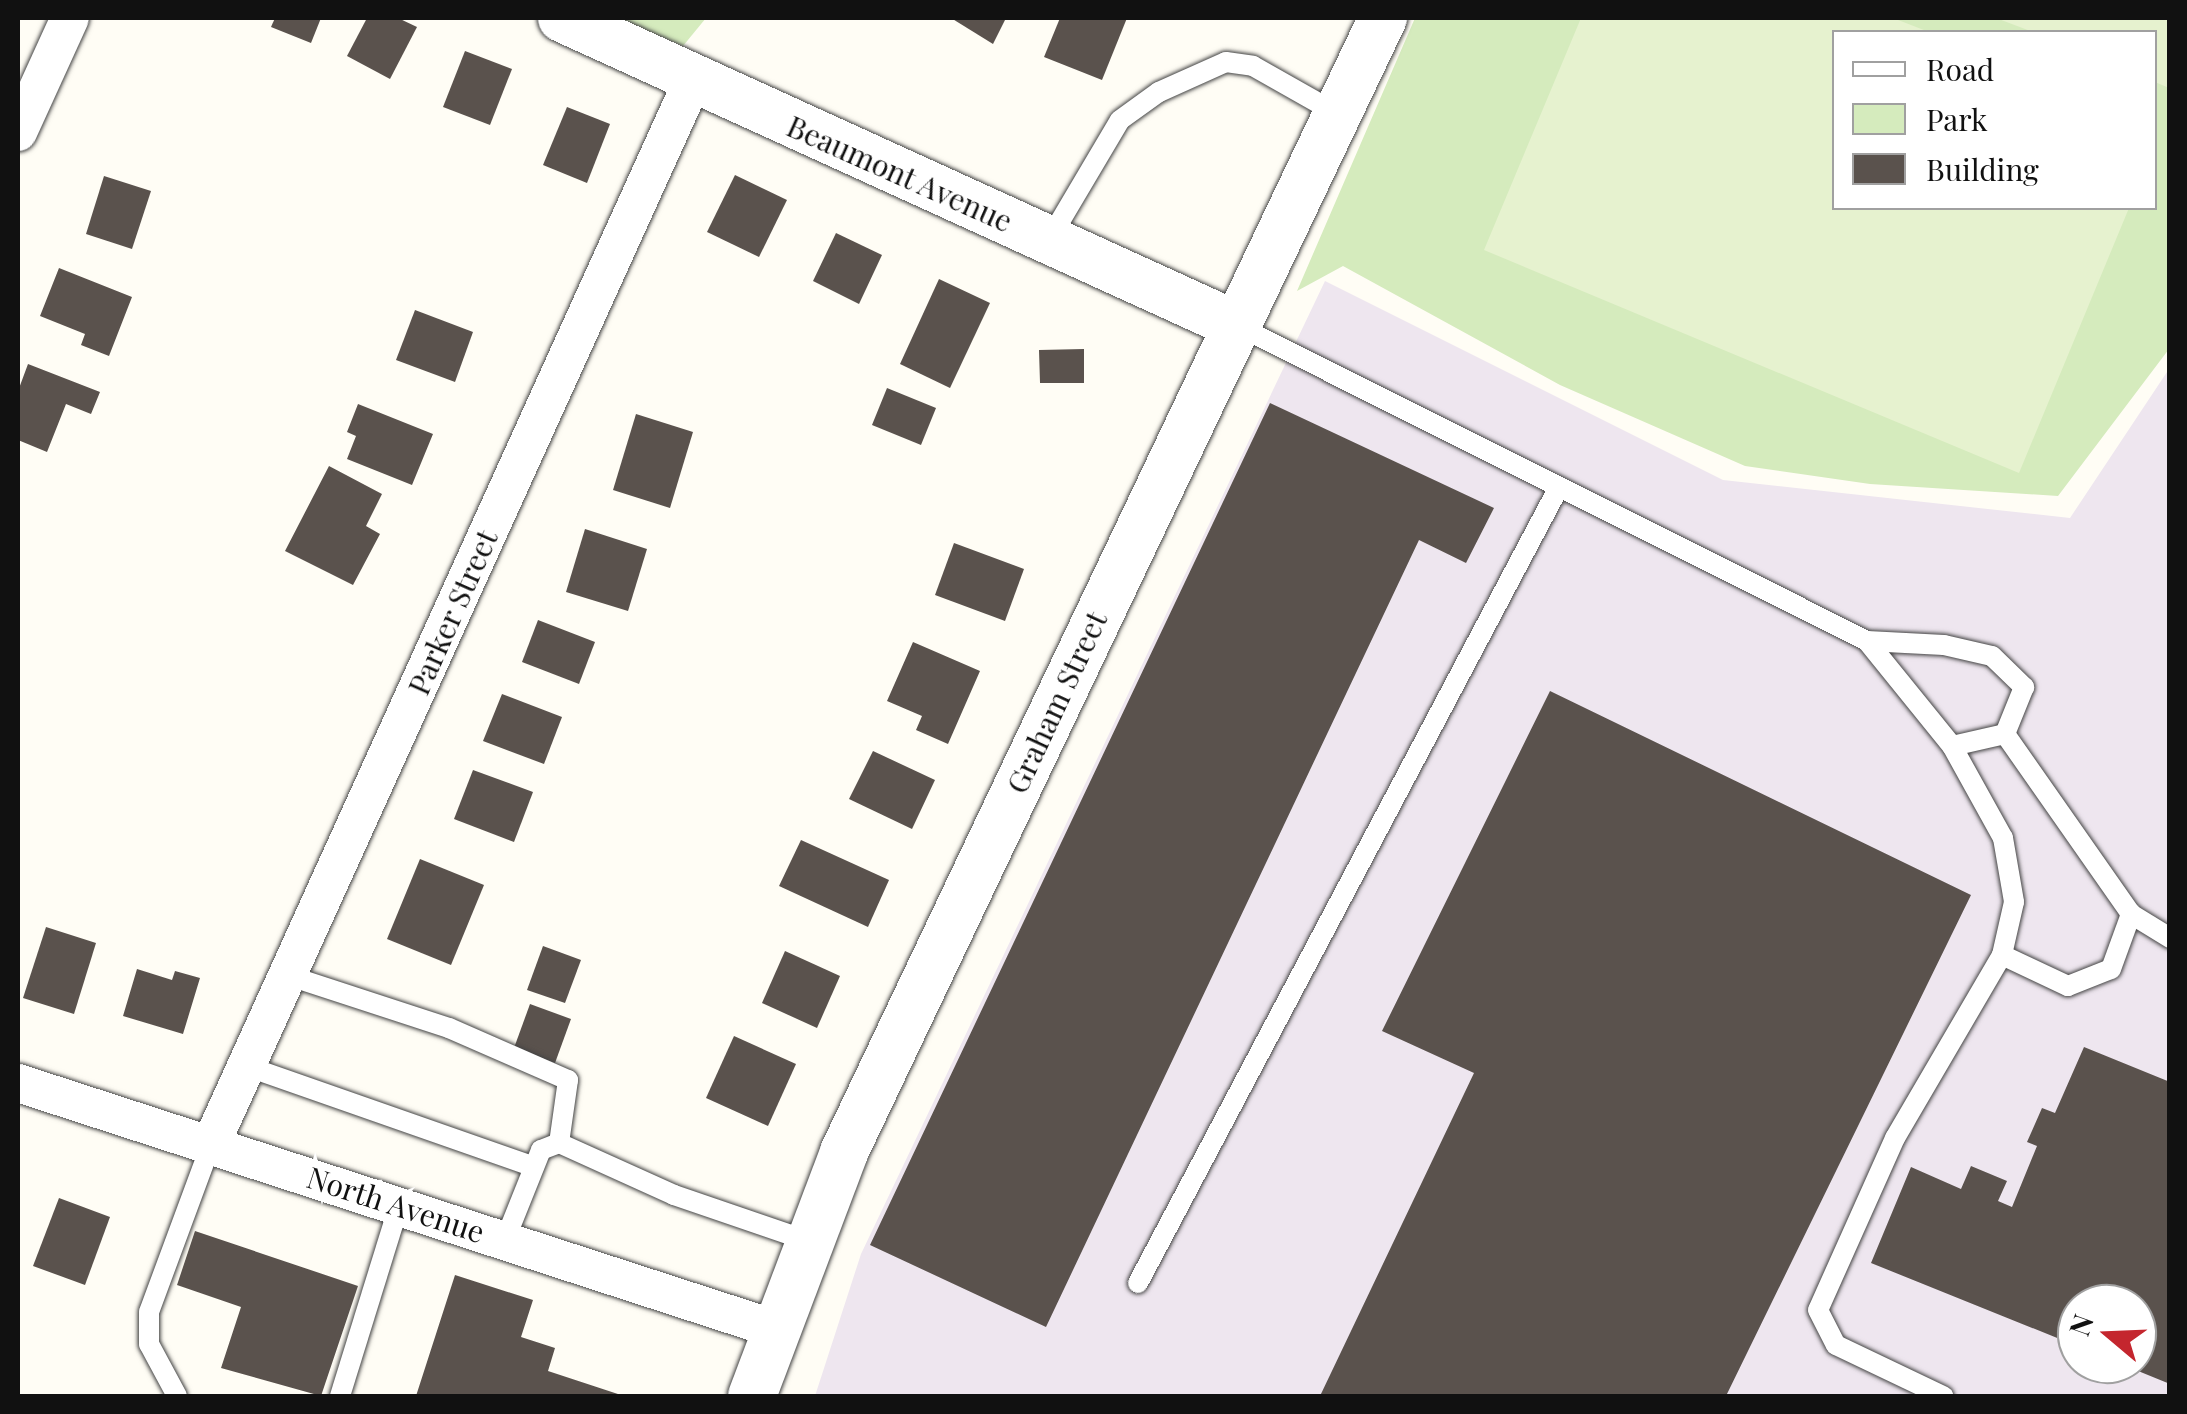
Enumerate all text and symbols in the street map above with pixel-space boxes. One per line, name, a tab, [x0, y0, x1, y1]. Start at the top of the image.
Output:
legend	[1832, 30, 2157, 210]
text: Road	[1926, 49, 1994, 89]
text: Park	[1926, 99, 1988, 139]
street label: Beaumont Avenue	[781, 107, 1019, 239]
text: Building	[1926, 149, 2039, 189]
street label: Parker Street	[400, 524, 504, 700]
street label: Graham Street	[998, 605, 1114, 799]
street label: North Avenue	[302, 1158, 490, 1250]
north arrow	[2057, 1284, 2157, 1384]
text: N	[2059, 1309, 2101, 1340]

